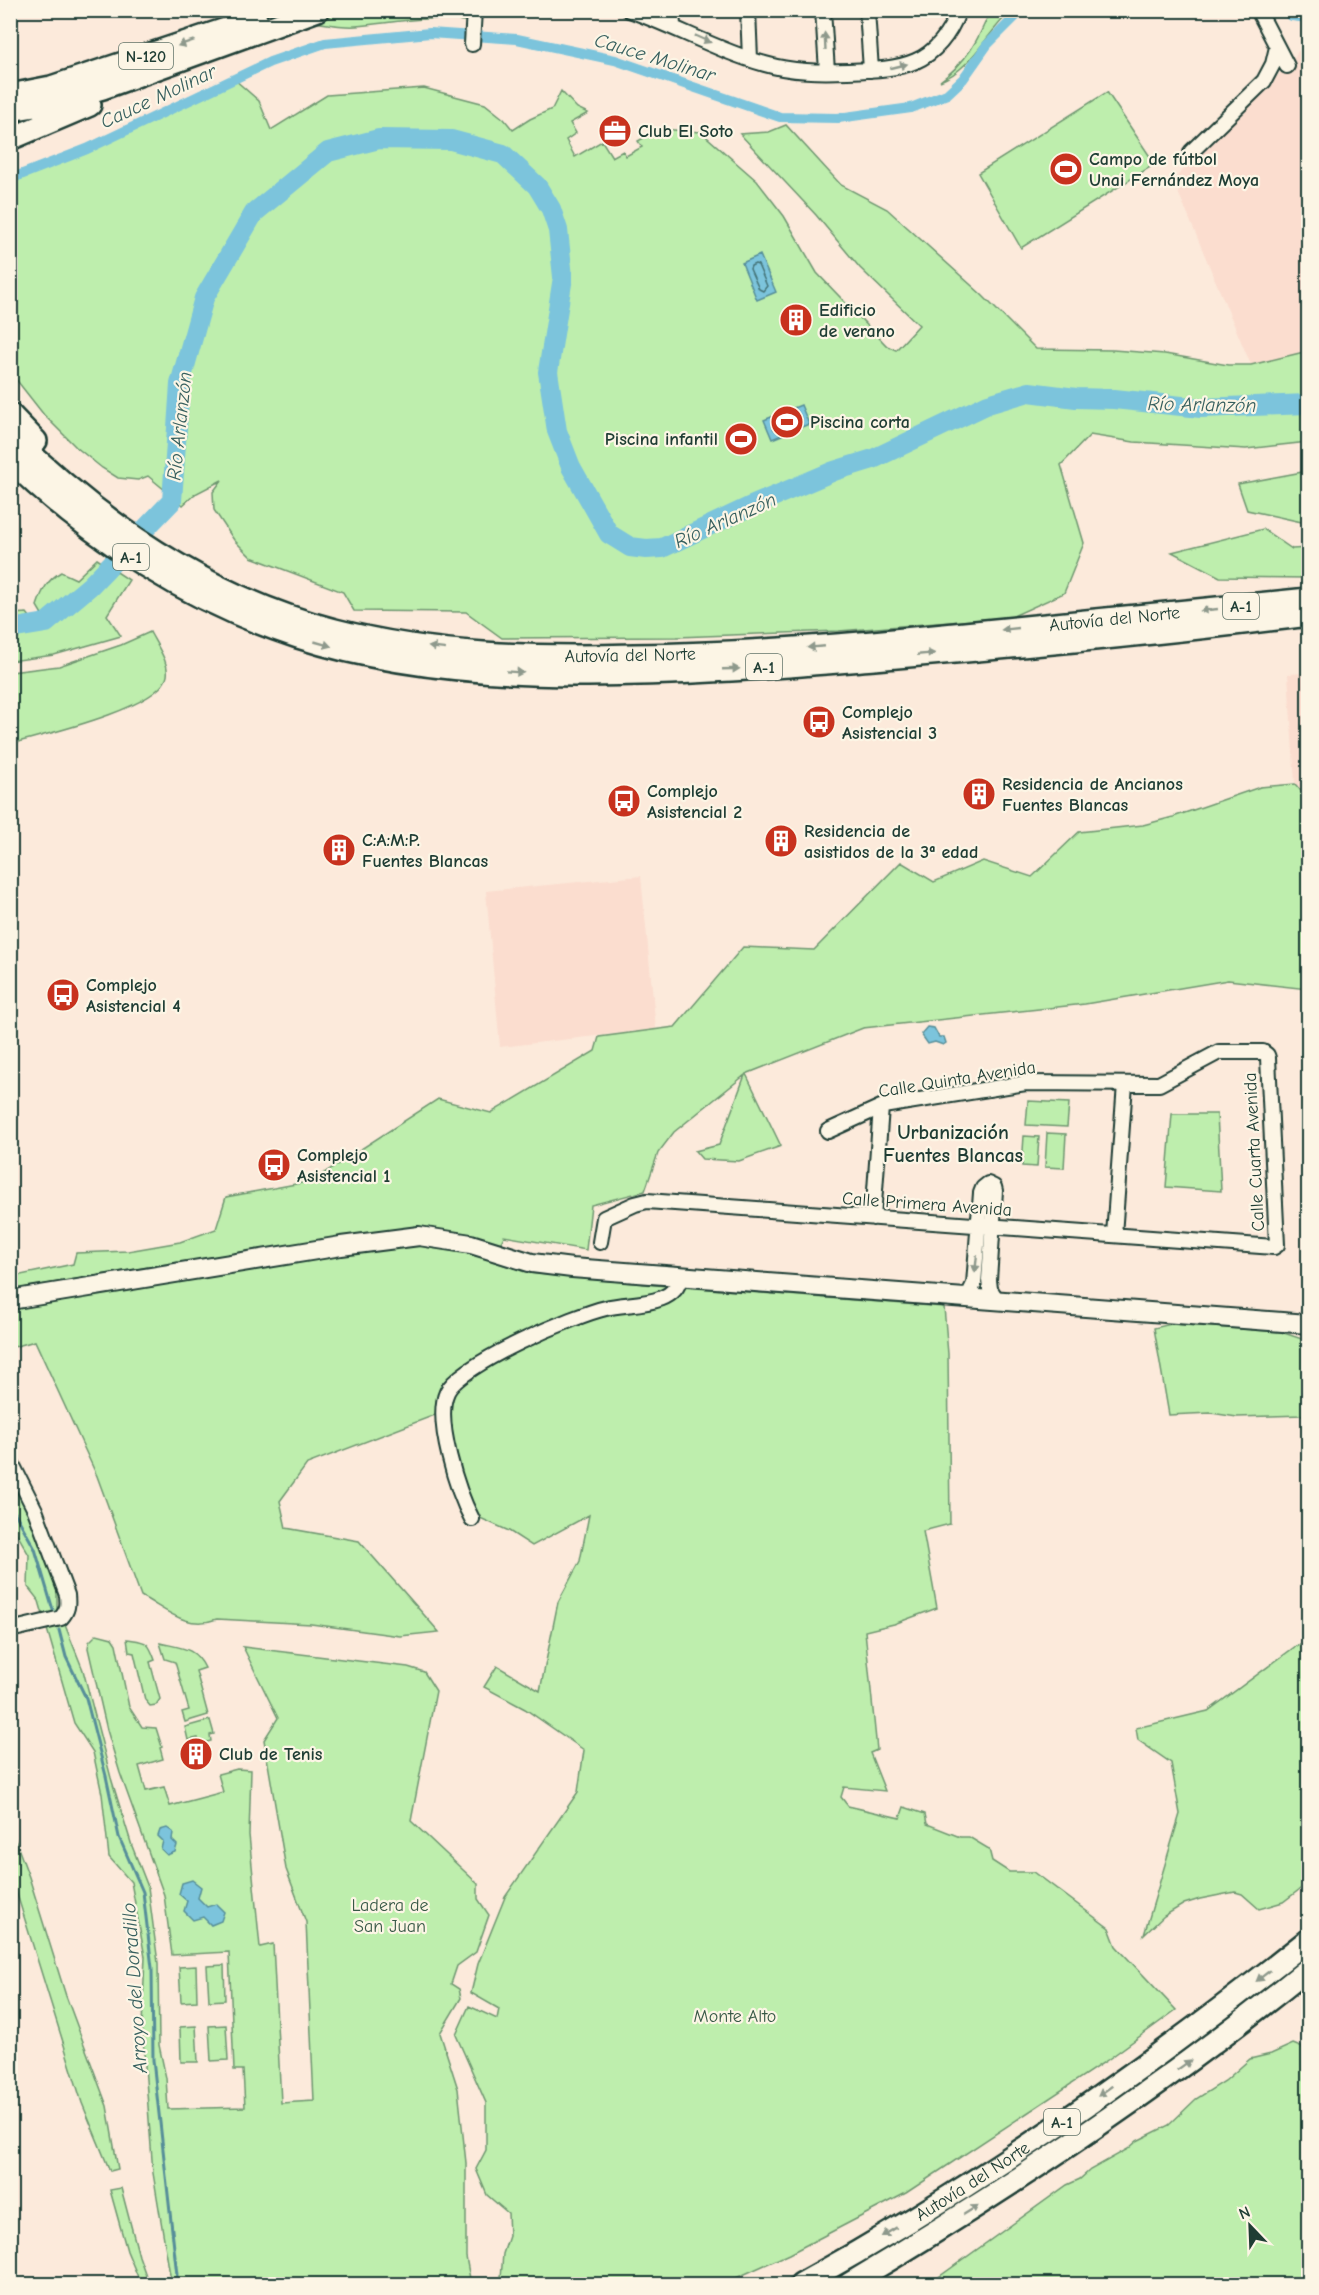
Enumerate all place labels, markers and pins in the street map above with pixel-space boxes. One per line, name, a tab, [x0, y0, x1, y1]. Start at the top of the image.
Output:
office icon: Club El Soto	[597, 113, 633, 149]
place label: Club El Soto	[638, 121, 733, 142]
place label: Campo de fútbol Unai Fernández Moya	[1089, 149, 1259, 191]
sports icon: Campo de fútbol Unai Fernández Moya	[1048, 151, 1084, 187]
place label: Edificio de verano	[819, 300, 895, 342]
building icon: Edificio de verano	[778, 302, 814, 338]
sports icon: Piscina corta	[769, 404, 805, 440]
place label: Piscina corta	[810, 412, 910, 433]
sports icon: Piscina infantil	[723, 421, 759, 457]
place label: Piscina infantil	[605, 429, 718, 450]
place label: Complejo Asistencial 3	[842, 702, 937, 744]
bus stop icon: Complejo Asistencial 3	[801, 704, 837, 740]
place label: Residencia de Ancianos Fuentes Blancas	[1002, 774, 1183, 816]
building icon: Residencia de Ancianos Fuentes Blancas	[961, 776, 997, 812]
place label: Complejo Asistencial 2	[647, 781, 742, 823]
bus stop icon: Complejo Asistencial 2	[606, 783, 642, 819]
place label: Residencia de asistidos de la 3ª edad	[804, 821, 978, 863]
building icon: Residencia de asistidos de la 3ª edad	[763, 823, 799, 859]
place label: C:A:M:P. Fuentes Blancas	[362, 830, 489, 872]
building icon: C:A:M:P. Fuentes Blancas	[321, 832, 357, 868]
place label: Complejo Asistencial 4	[86, 975, 181, 1017]
bus stop icon: Complejo Asistencial 4	[45, 977, 81, 1013]
place label: Complejo Asistencial 1	[297, 1145, 390, 1187]
bus stop icon: Complejo Asistencial 1	[256, 1147, 292, 1183]
building icon: Club de Tenis	[178, 1736, 214, 1772]
place label: Club de Tenis	[219, 1744, 323, 1765]

